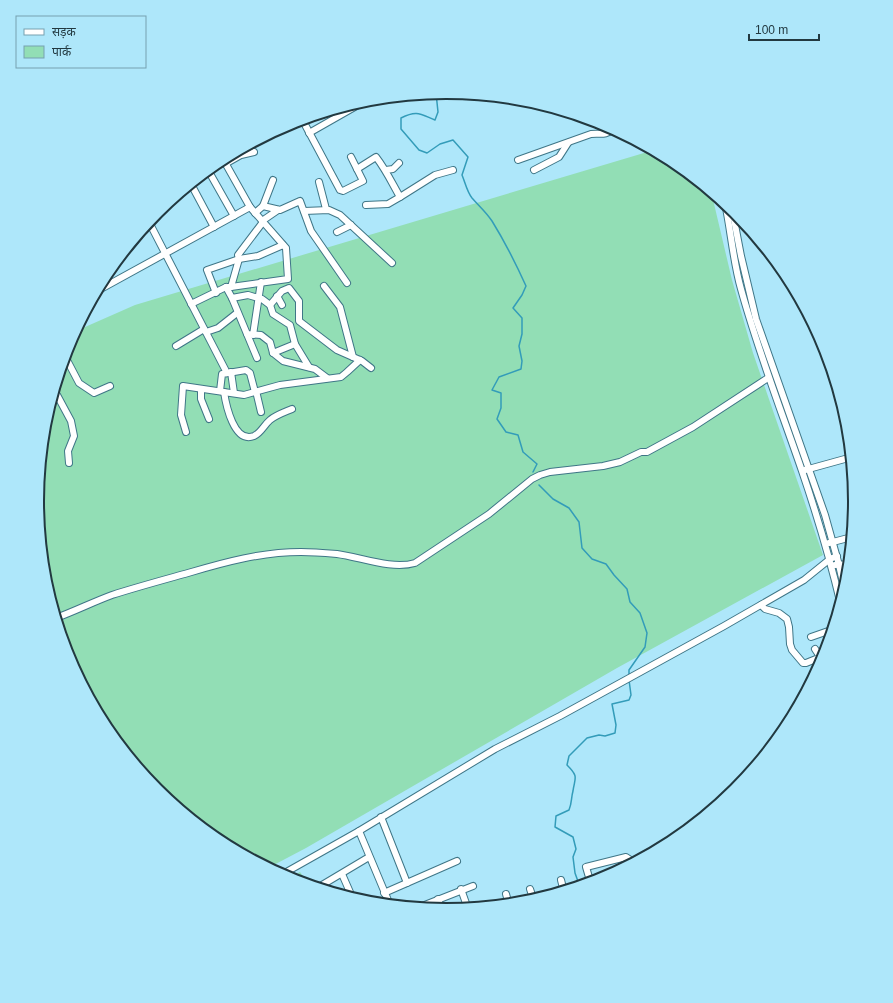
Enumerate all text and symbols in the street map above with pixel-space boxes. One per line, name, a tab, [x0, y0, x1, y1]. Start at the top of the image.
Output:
legend	[16, 16, 146, 68]
scale bar	[749, 16, 819, 42]
text: 100 m	[755, 23, 788, 37]
text: सड़क	[52, 25, 77, 39]
text: पार्क	[52, 45, 72, 59]

